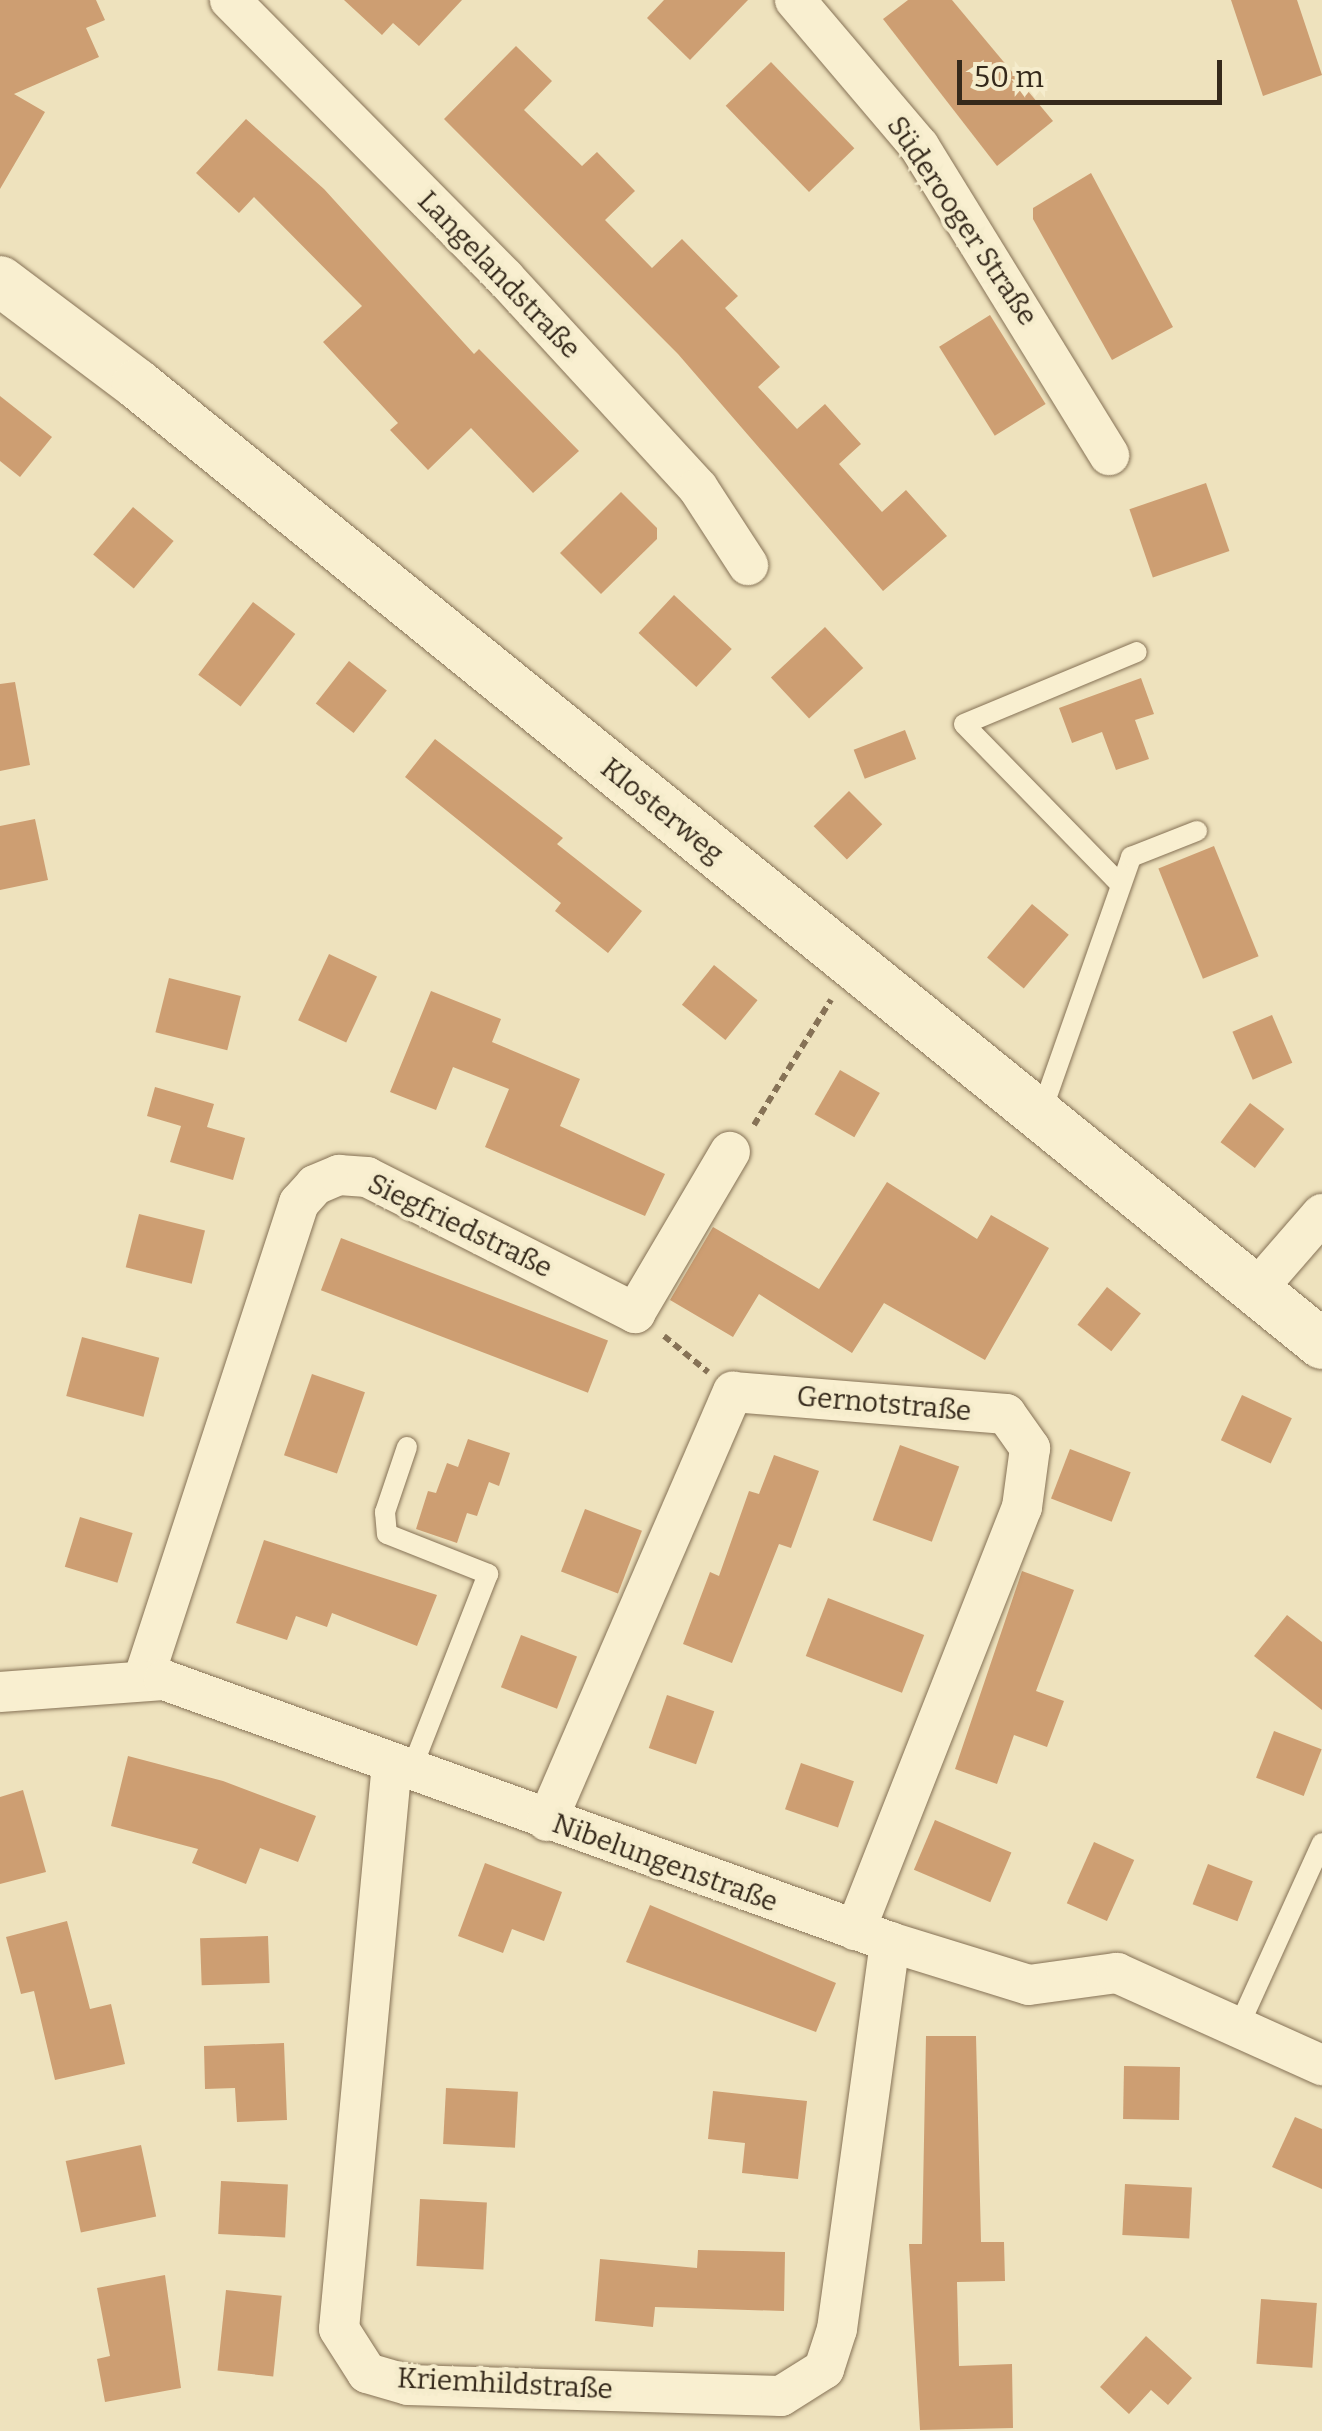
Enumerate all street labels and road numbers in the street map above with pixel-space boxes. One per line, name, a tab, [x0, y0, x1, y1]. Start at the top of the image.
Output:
street label: Süderooger Straße	[880, 110, 1044, 332]
street label: Langelandstraße	[411, 184, 587, 366]
street label: Klosterweg	[594, 751, 730, 871]
street label: Siegfriedstraße	[362, 1167, 558, 1285]
street label: Gernotstraße	[795, 1380, 973, 1428]
street label: Nibelungenstraße	[548, 1807, 782, 1919]
street label: Kriemhildstraße	[396, 2362, 614, 2406]

